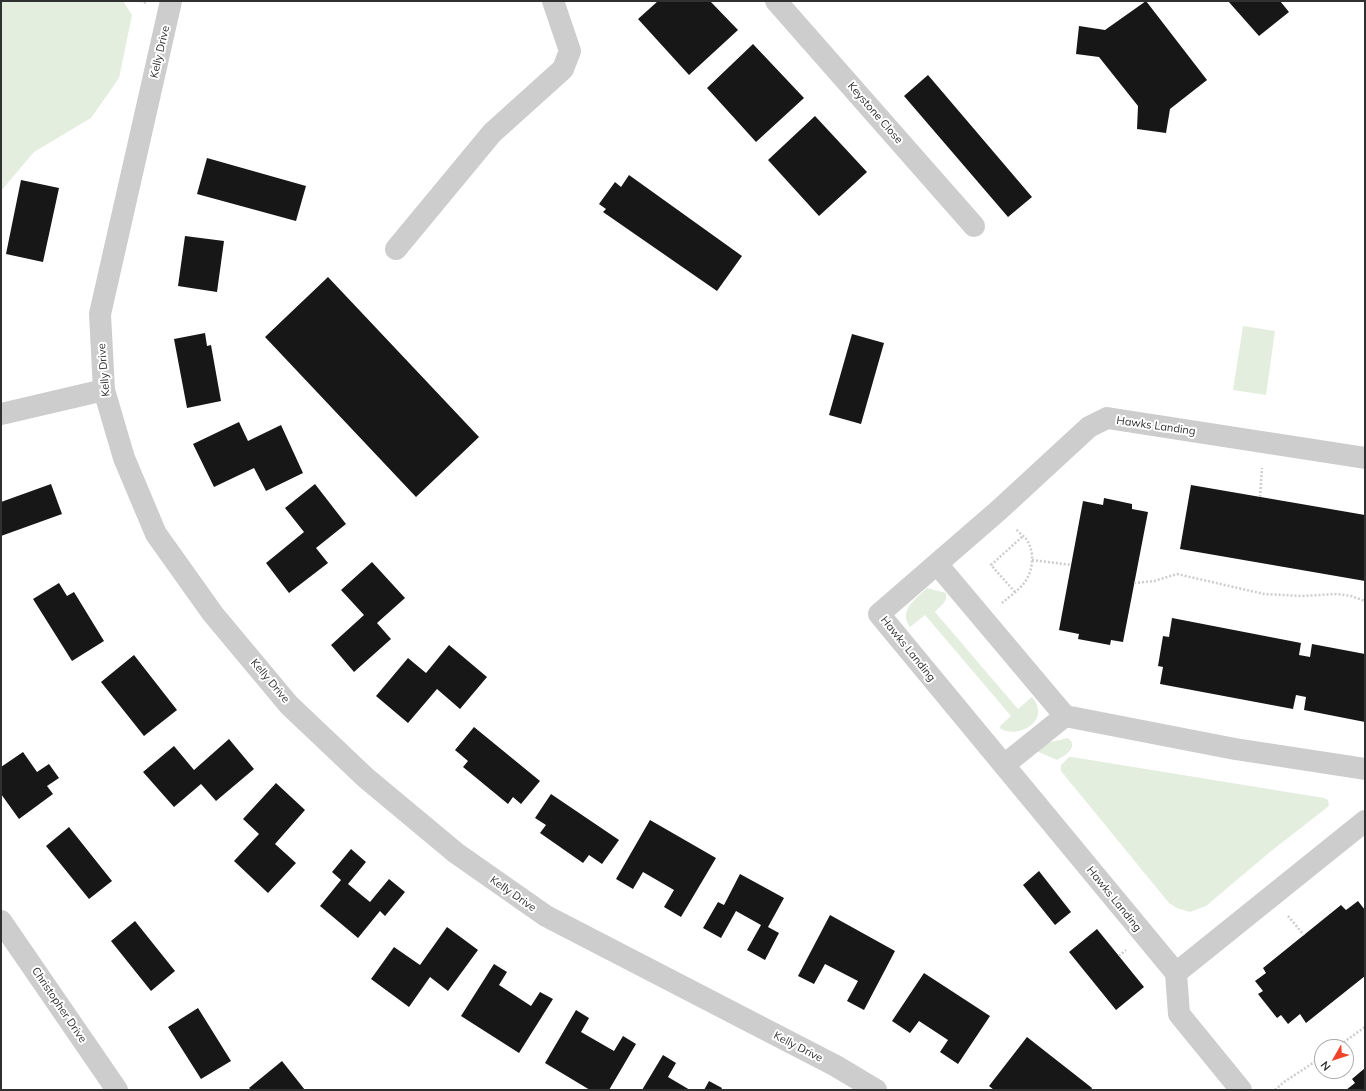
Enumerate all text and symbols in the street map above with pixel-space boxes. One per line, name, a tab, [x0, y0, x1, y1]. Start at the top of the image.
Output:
street label: Kelly Drive	[148, 25, 172, 79]
street label: Keystone Close	[845, 80, 905, 146]
street label: Kelly Drive	[95, 343, 113, 397]
street label: Hawks Landing	[1116, 414, 1196, 438]
street label: Hawks Landing	[878, 614, 938, 684]
street label: Kelly Drive	[248, 656, 292, 706]
street label: Hawks Landing	[1084, 864, 1144, 934]
street label: Kelly Drive	[487, 873, 539, 915]
street label: Christopher Drive	[29, 965, 89, 1045]
street label: Kelly Drive	[771, 1029, 825, 1065]
north arrow	[1314, 1039, 1354, 1079]
text: N	[1317, 1058, 1334, 1074]

